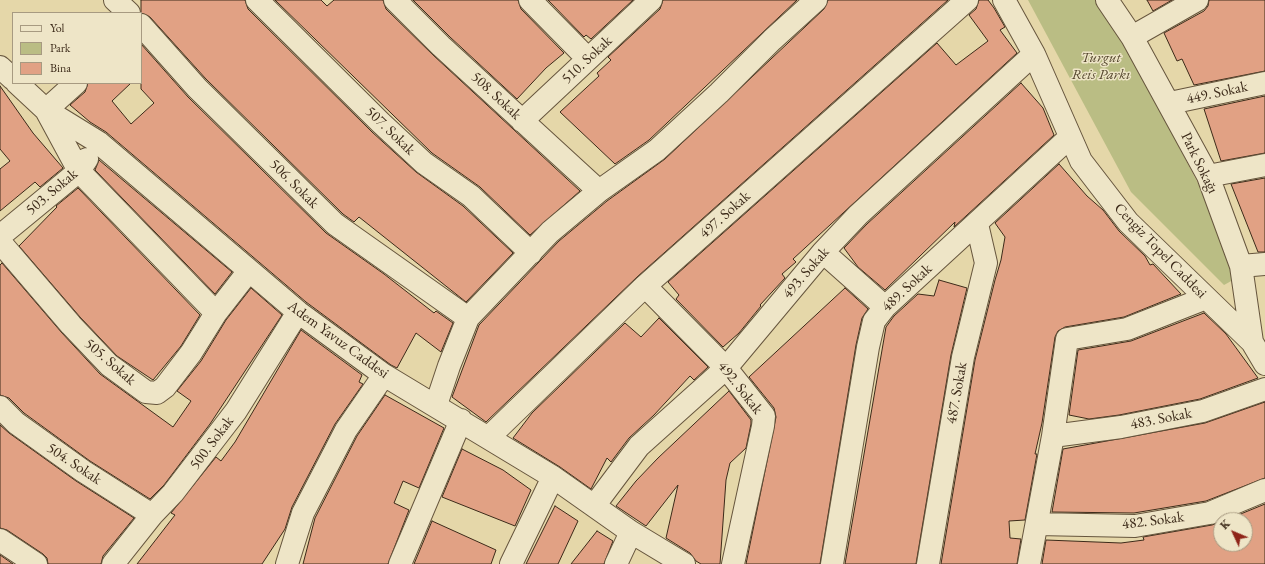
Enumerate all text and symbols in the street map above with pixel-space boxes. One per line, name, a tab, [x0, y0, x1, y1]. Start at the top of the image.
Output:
legend	[12, 12, 142, 84]
text: Yol	[50, 20, 64, 36]
street label: 510. Sokak	[558, 32, 616, 88]
text: Park	[50, 40, 70, 56]
park label: Turgut Reis Parkı	[1072, 49, 1130, 84]
text: Bina	[50, 60, 71, 76]
street label: 508. Sokak	[467, 68, 525, 124]
street label: 449. Sokak	[1185, 78, 1249, 108]
street label: 507. Sokak	[361, 103, 419, 159]
street label: Park Sokağı	[1176, 129, 1222, 197]
street label: 506. Sokak	[266, 156, 322, 212]
street label: 503. Sokak	[22, 165, 82, 219]
street label: 497. Sokak	[696, 187, 754, 243]
street label: Cengiz Topel Caddesi	[1110, 200, 1210, 302]
street label: 493. Sokak	[779, 244, 833, 302]
street label: 489. Sokak	[878, 260, 936, 316]
street label: Adem Yavuz Caddesi	[284, 297, 392, 383]
street label: 505. Sokak	[81, 335, 139, 389]
street label: 492. Sokak	[714, 358, 766, 418]
street label: 487. Sokak	[943, 361, 971, 425]
street label: 483. Sokak	[1129, 404, 1193, 434]
street label: 500. Sokak	[186, 413, 238, 473]
street label: 504. Sokak	[43, 439, 105, 489]
street label: 482. Sokak	[1121, 508, 1185, 534]
north arrow	[1213, 512, 1253, 552]
text: K	[1217, 516, 1233, 532]

